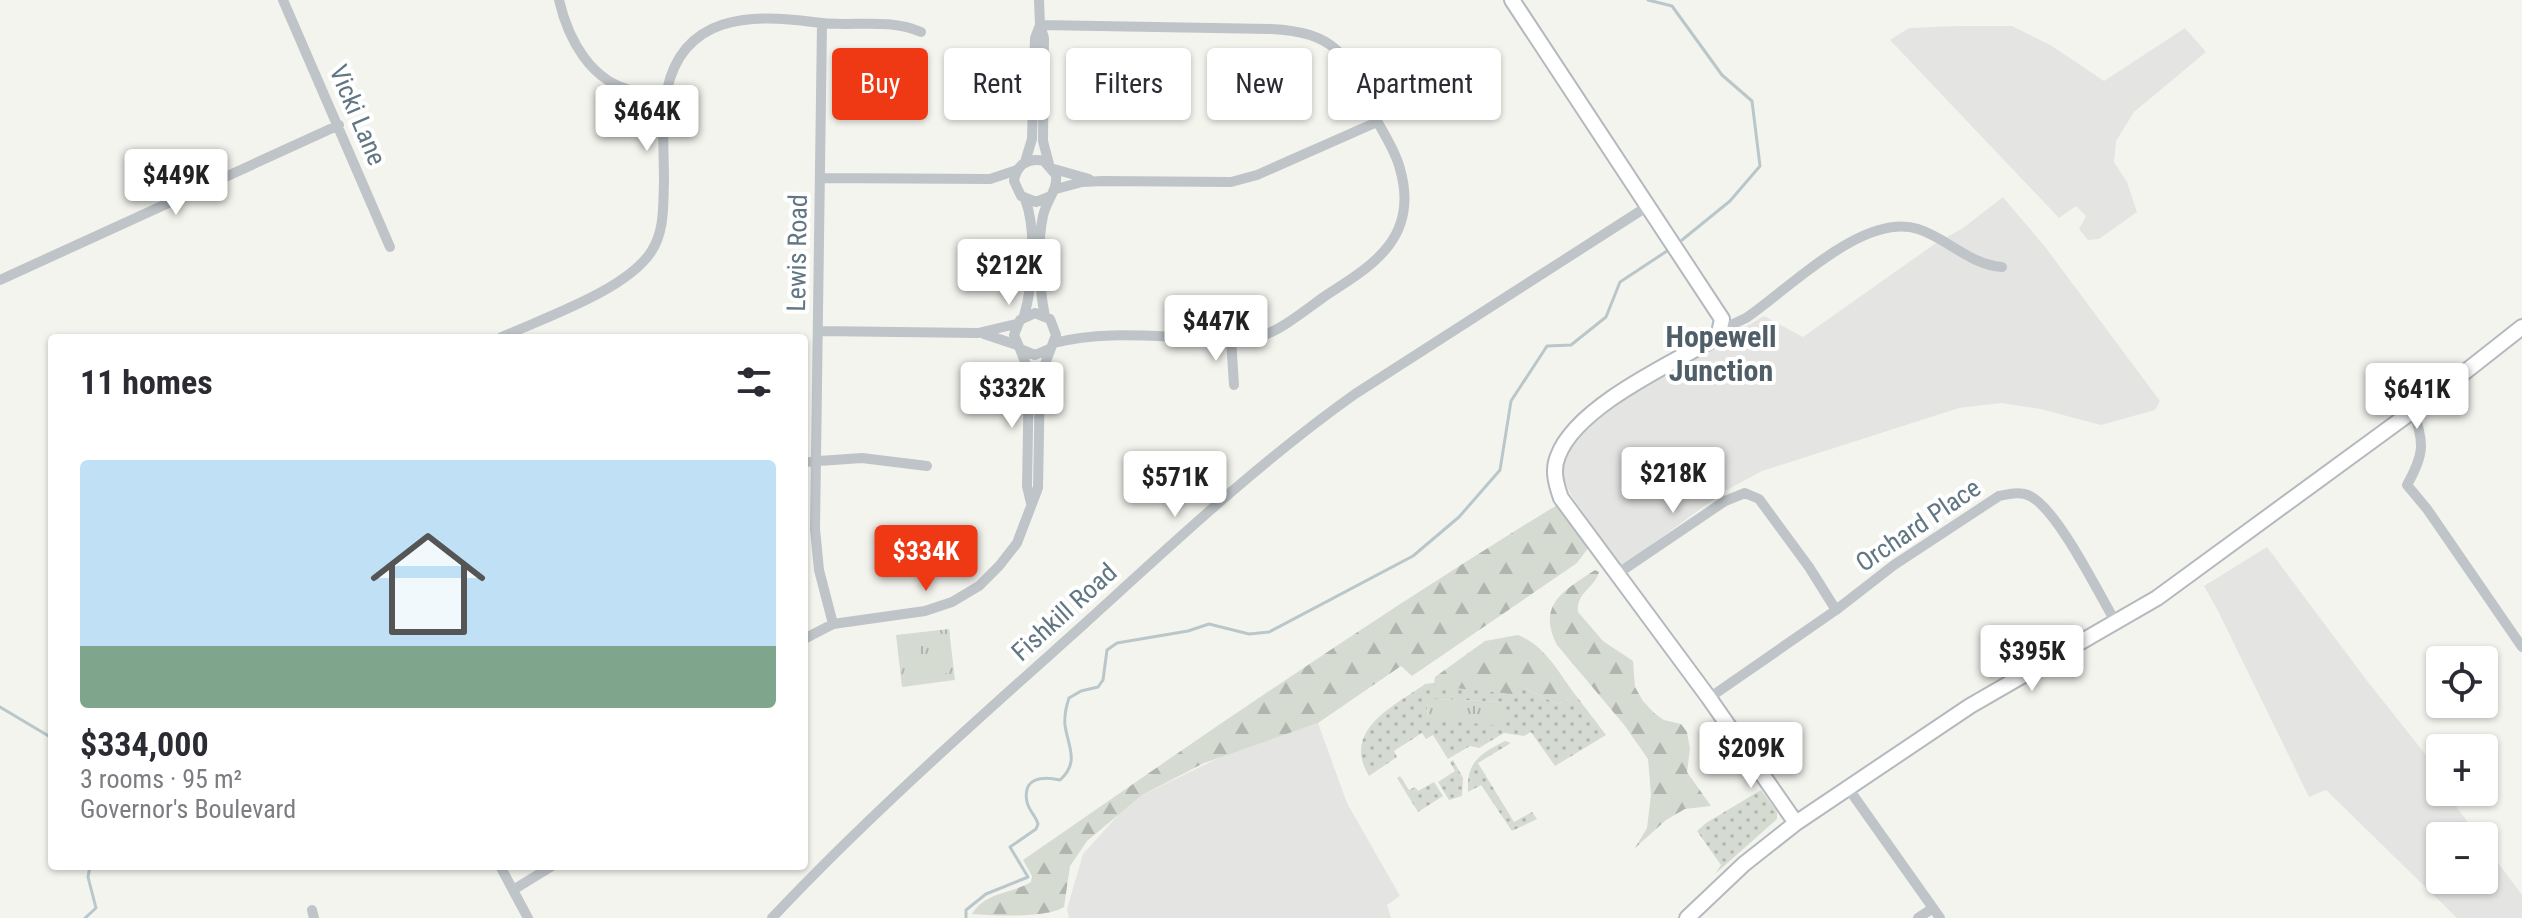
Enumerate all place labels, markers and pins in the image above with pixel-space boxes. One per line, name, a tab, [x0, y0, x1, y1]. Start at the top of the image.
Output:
pin: $464K	[591, 85, 703, 153]
pin: $449K	[120, 149, 232, 217]
pin: $212K	[953, 239, 1065, 307]
pin: $447K	[1160, 295, 1272, 363]
pin: $332K	[956, 362, 1068, 430]
pin: $641K	[2361, 363, 2473, 431]
pin: $218K	[1617, 447, 1729, 515]
pin: $571K	[1119, 451, 1231, 519]
pin: $334K	[870, 525, 982, 593]
pin: $395K	[1976, 625, 2088, 693]
pin: $209K	[1695, 722, 1807, 790]

